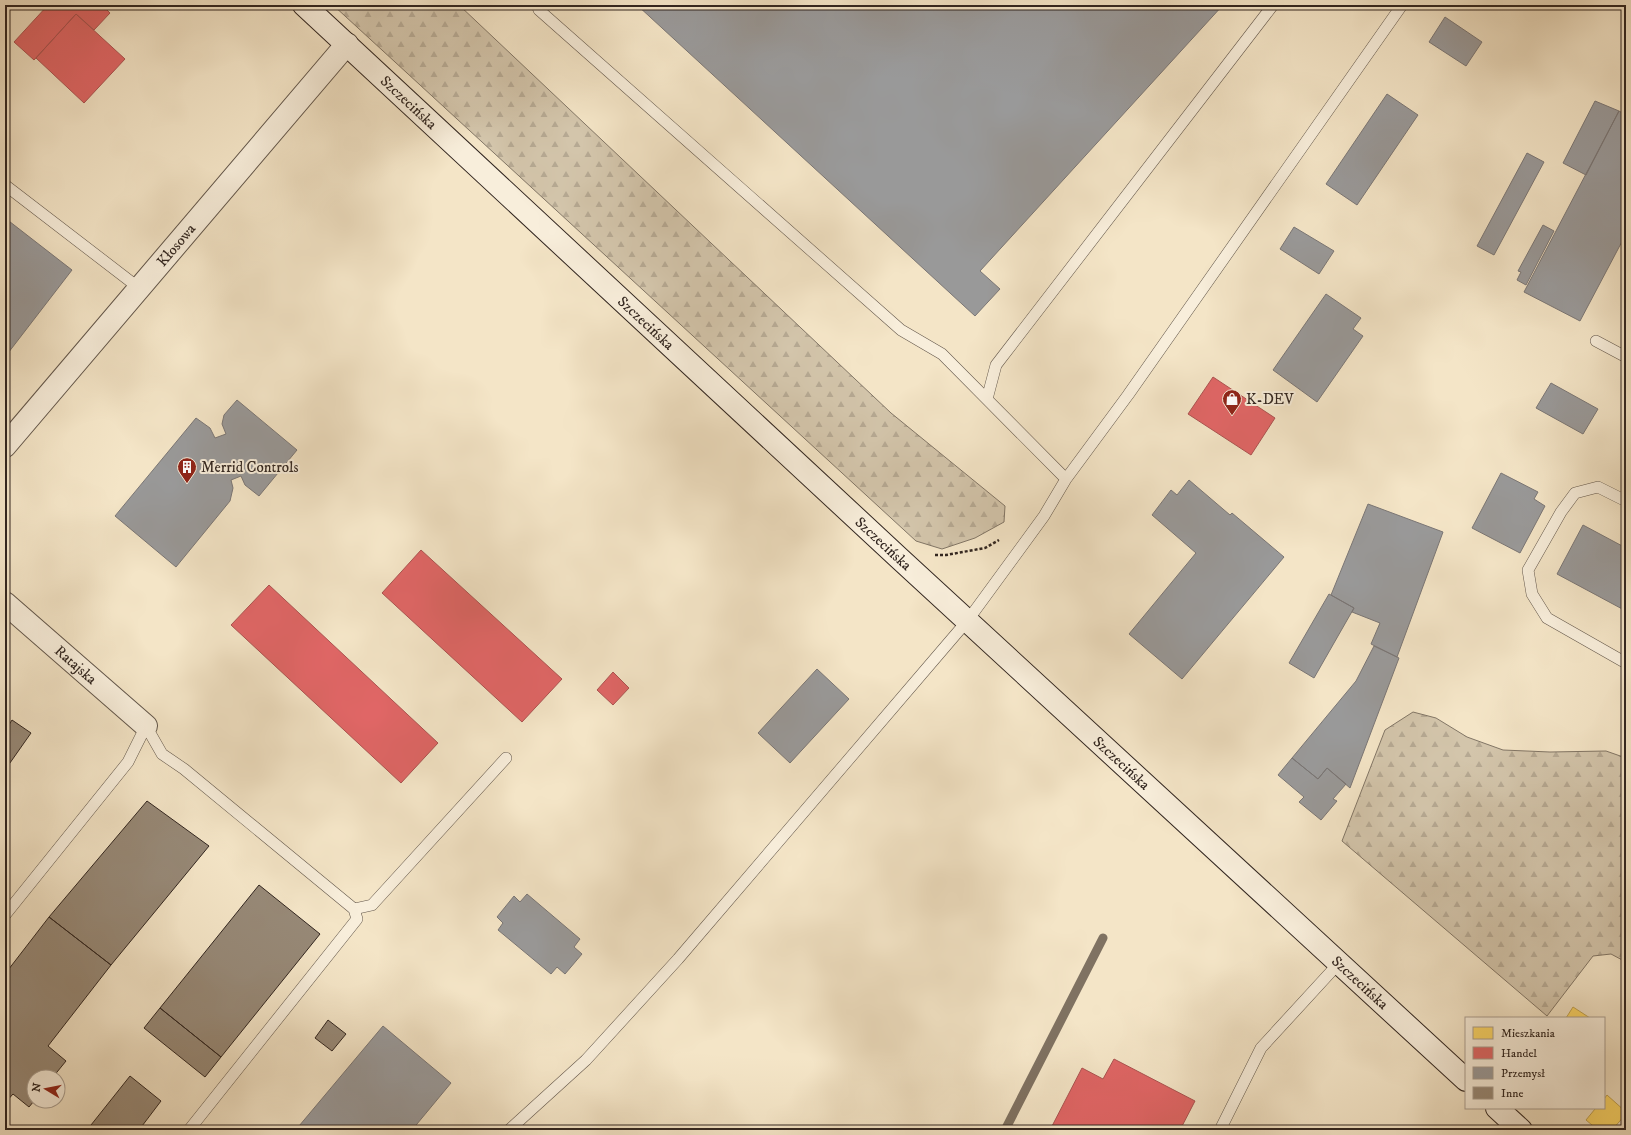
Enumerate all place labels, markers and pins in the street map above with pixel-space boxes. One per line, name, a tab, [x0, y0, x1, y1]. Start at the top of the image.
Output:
shop icon: K-DEV	[1221, 388, 1243, 416]
place label: K-DEV	[1246, 390, 1294, 409]
building icon: Merrid Controls	[176, 456, 198, 484]
place label: Merrid Controls	[201, 458, 299, 477]

